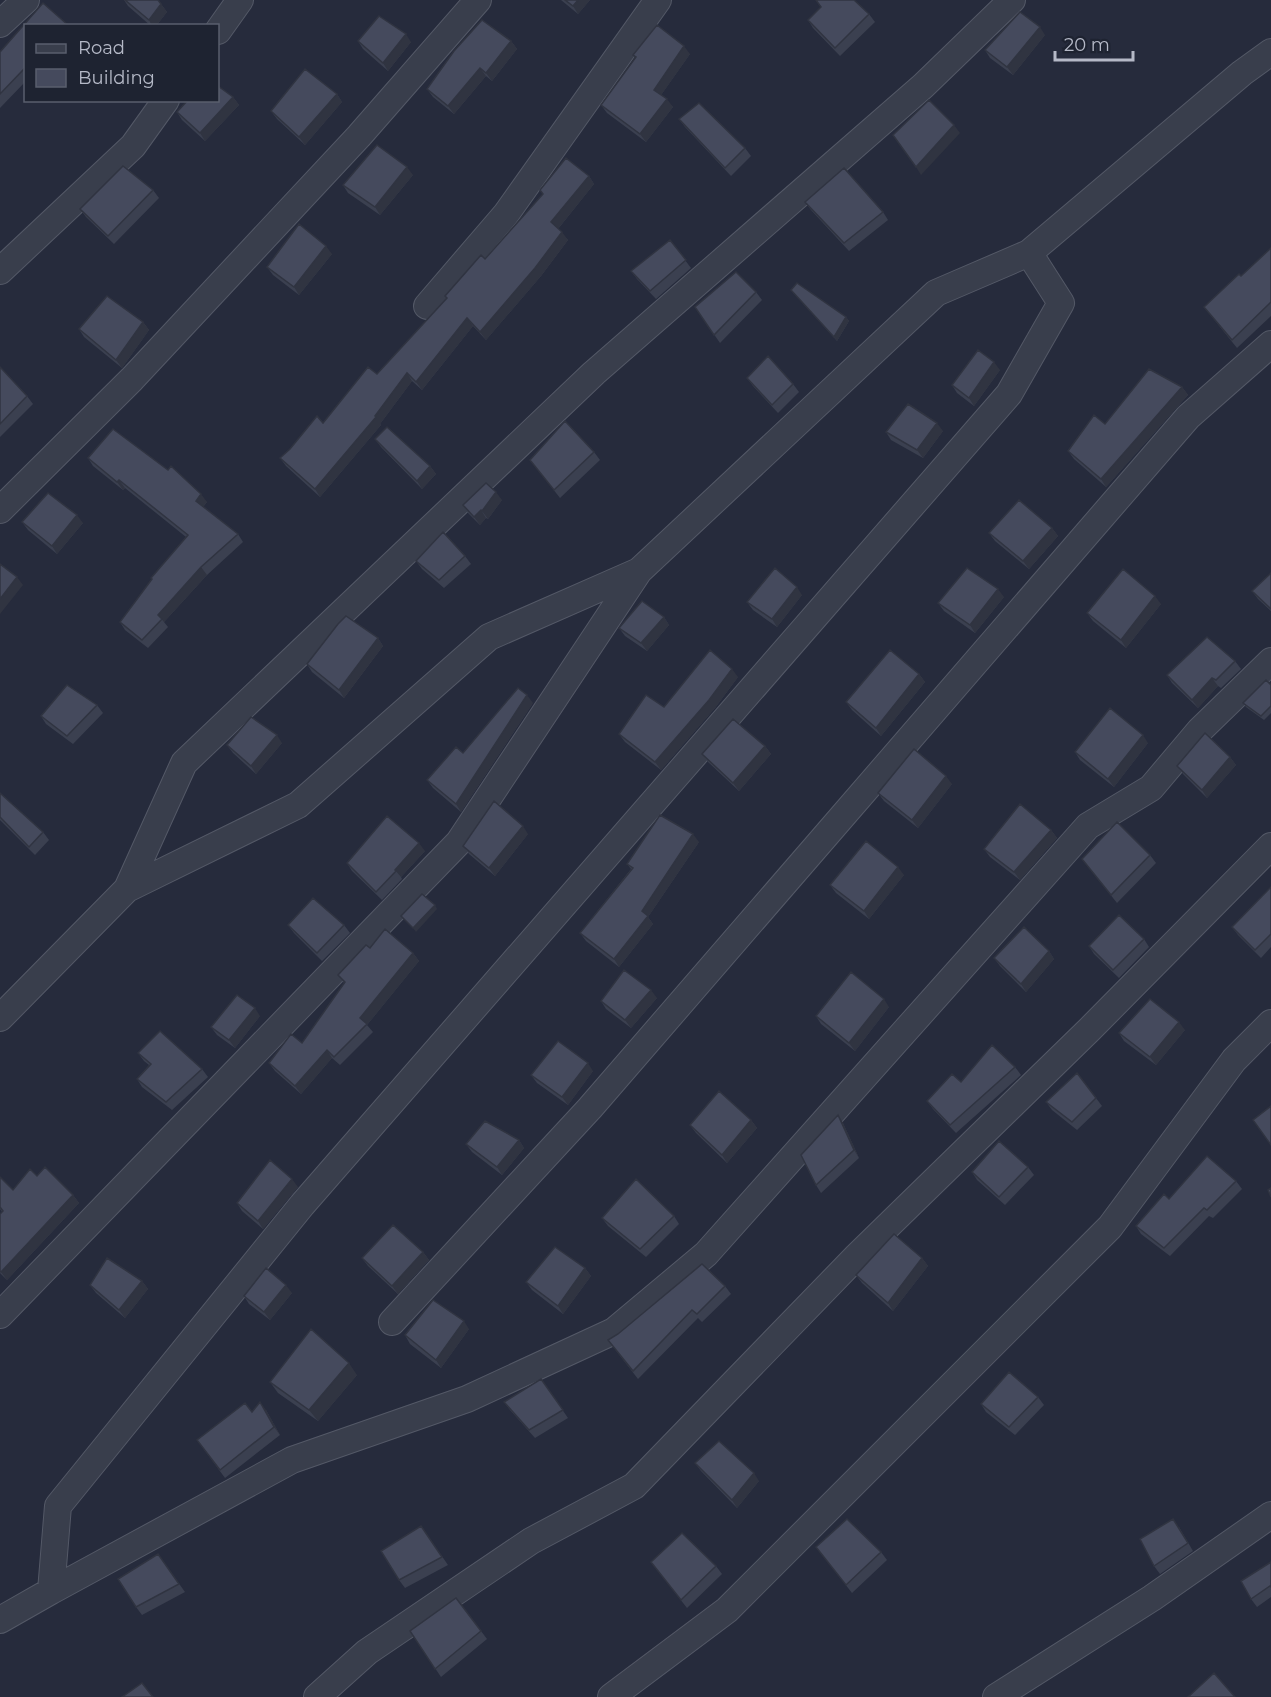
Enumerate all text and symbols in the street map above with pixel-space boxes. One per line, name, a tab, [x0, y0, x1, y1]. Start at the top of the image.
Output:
legend	[24, 24, 219, 102]
scale bar	[1055, 24, 1133, 62]
text: 20 m	[1064, 34, 1110, 56]
text: Road	[78, 37, 125, 59]
text: Building	[78, 67, 155, 89]

